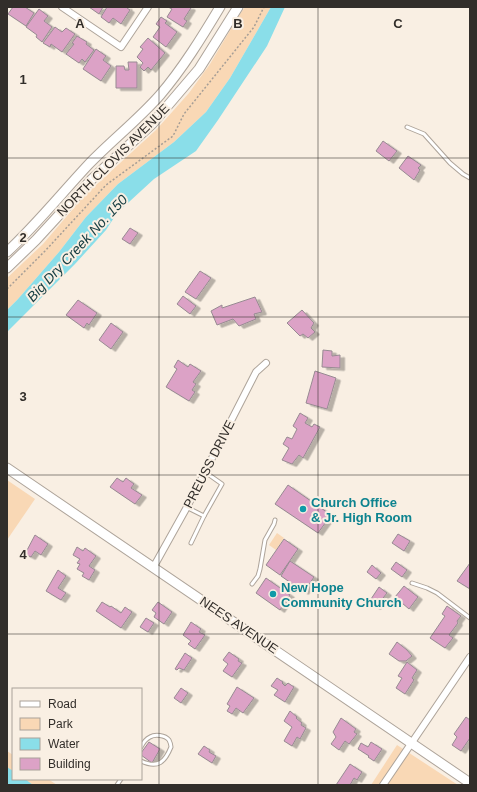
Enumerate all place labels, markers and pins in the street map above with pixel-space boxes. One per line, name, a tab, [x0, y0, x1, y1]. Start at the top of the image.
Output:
place label: Church Office & Jr. High Room	[311, 495, 412, 525]
marker: Church Office & Jr. High Room	[298, 504, 308, 514]
place label: New Hope Community Church	[281, 580, 402, 610]
marker: New Hope Community Church	[268, 589, 278, 599]

